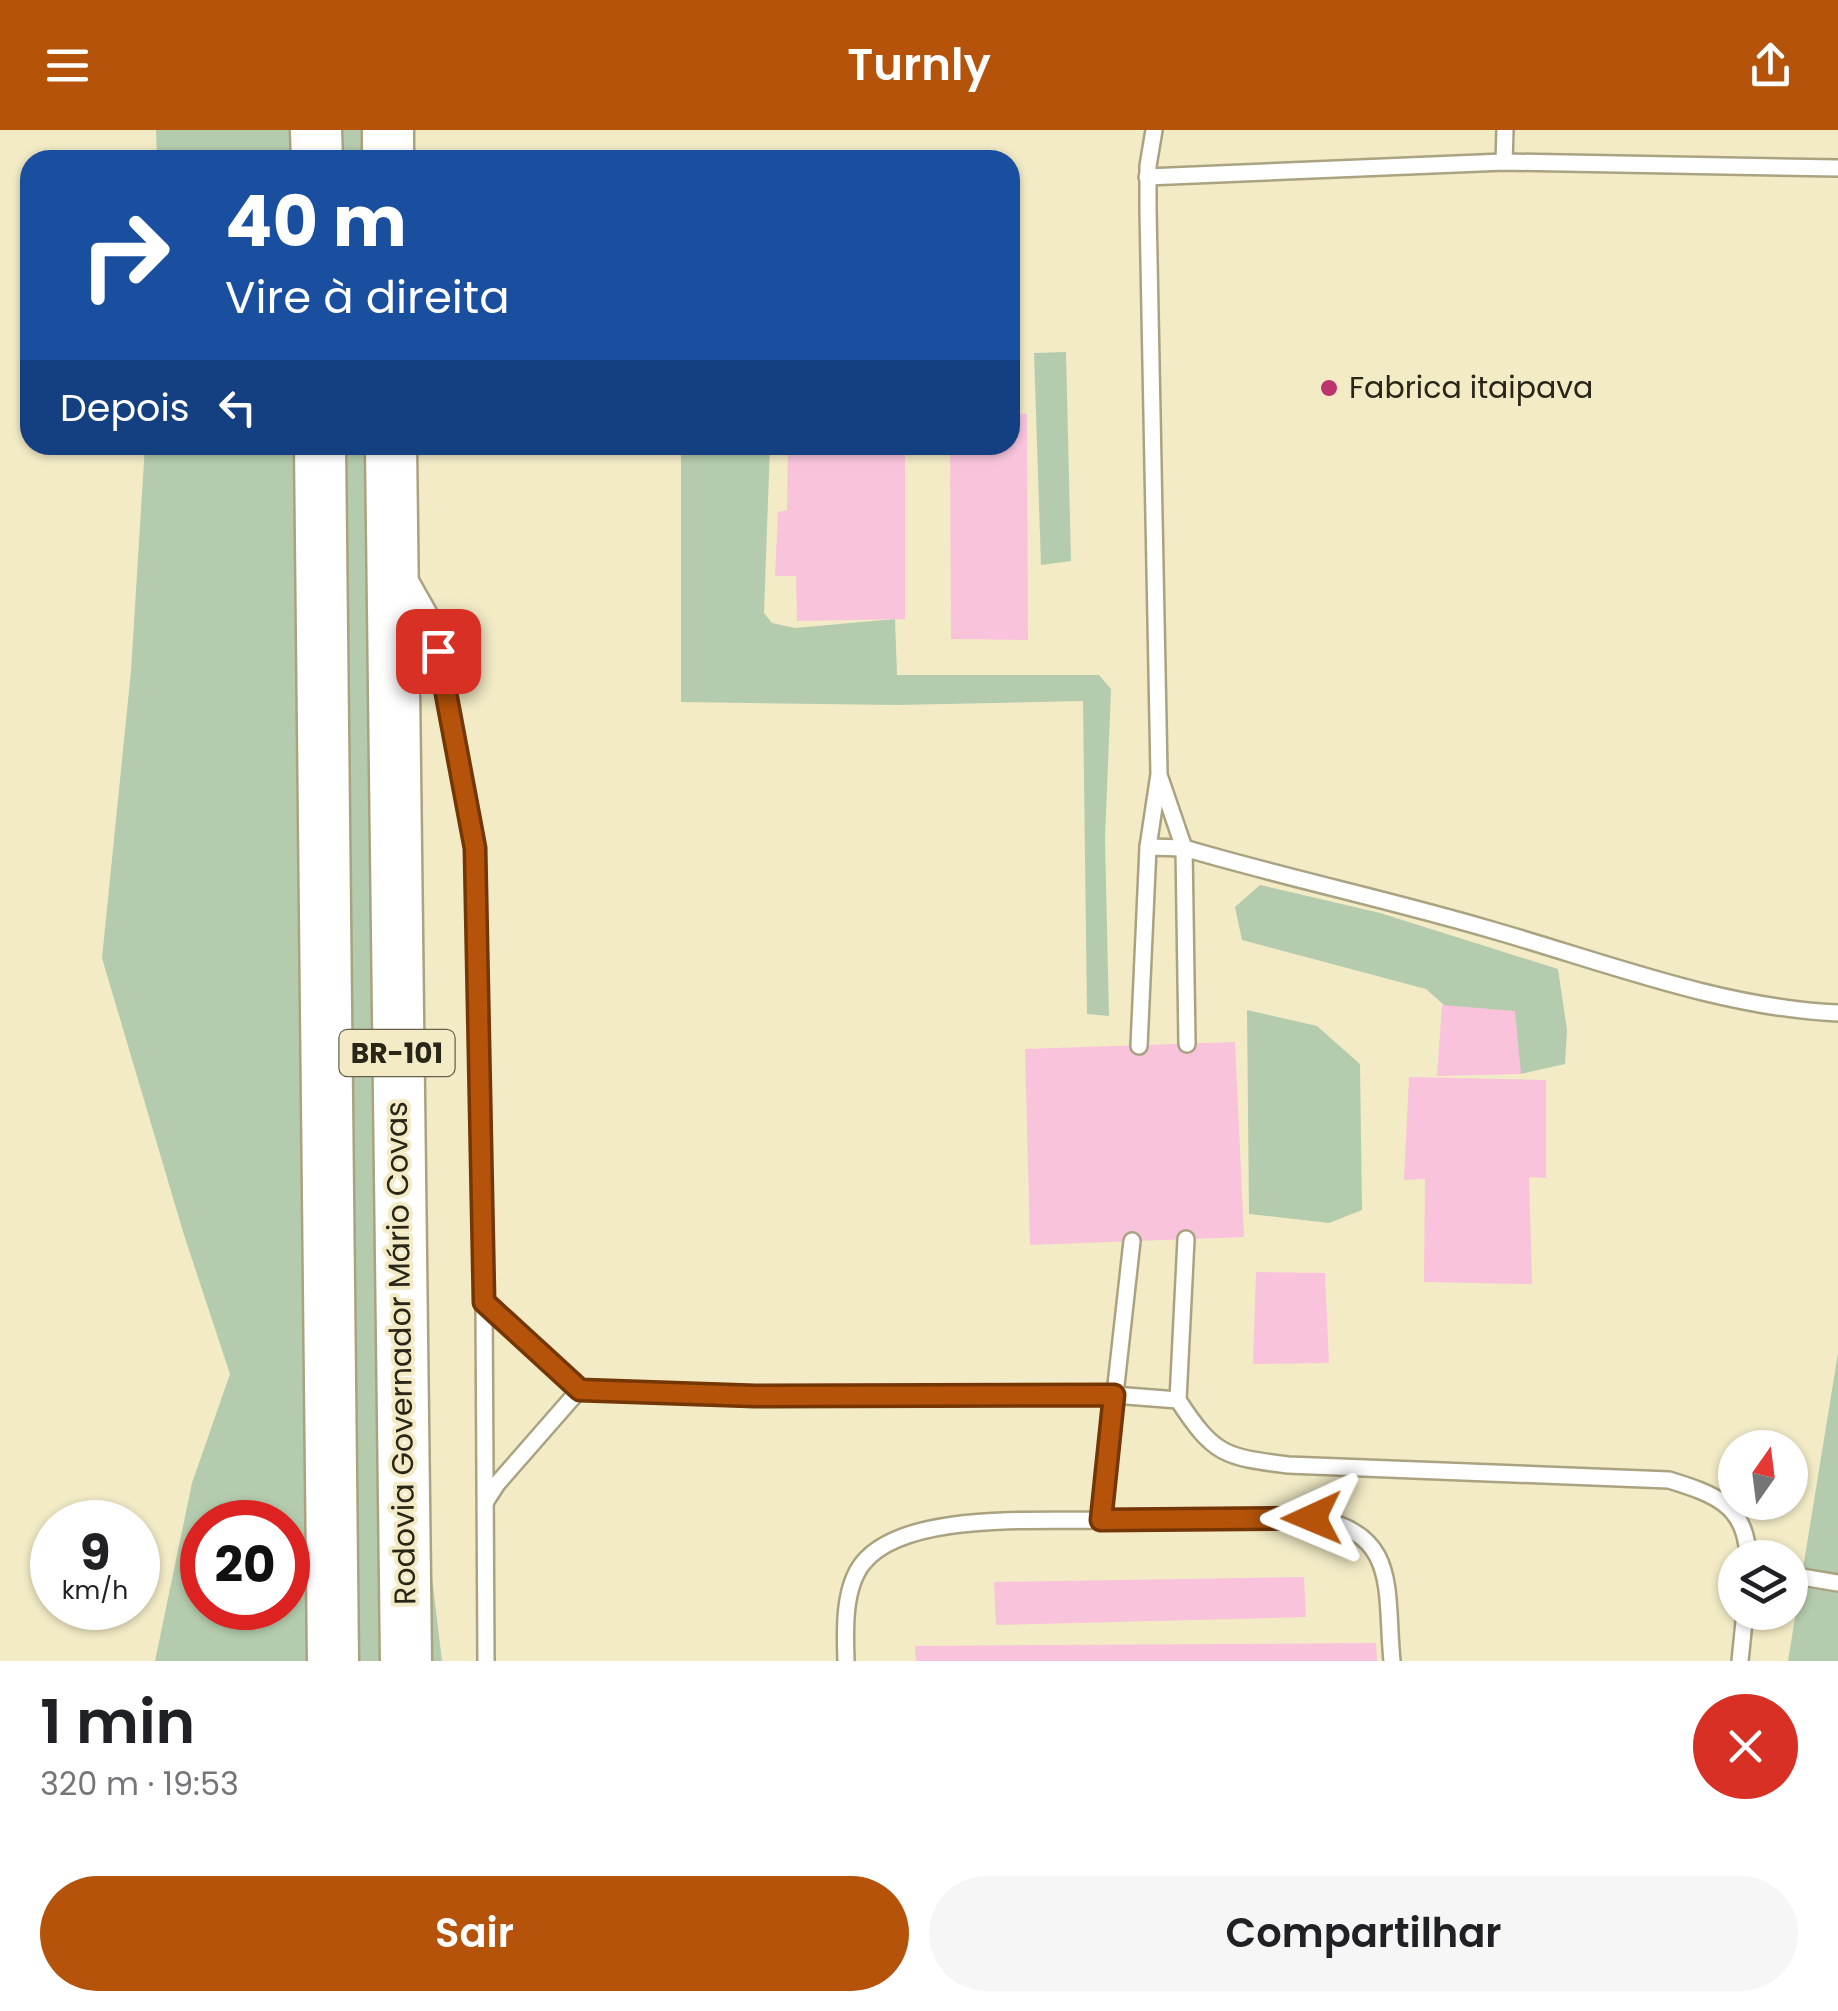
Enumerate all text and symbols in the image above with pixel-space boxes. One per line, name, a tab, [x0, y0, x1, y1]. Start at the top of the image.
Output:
text: Turnly	[847, 33, 991, 96]
icon: menu	[40, 38, 95, 93]
icon: share	[1743, 38, 1798, 93]
text: 40 m	[225, 172, 407, 271]
icon: right	[60, 190, 190, 320]
text: Vire à direita	[225, 266, 510, 329]
place label: Fabrica itaipava	[1349, 366, 1593, 409]
marker: Fabrica itaipava	[1318, 377, 1340, 399]
icon: left	[210, 380, 265, 435]
text: Depois	[60, 381, 190, 434]
pin	[396, 609, 481, 694]
icon: arrive	[411, 624, 466, 679]
road number: BR-101	[340, 1030, 454, 1076]
street label: Rodovia Governador Mário Covas	[375, 1101, 426, 1605]
north arrow	[1718, 1430, 1808, 1520]
map controls	[1718, 1430, 1808, 1630]
position arrow	[1260, 1466, 1364, 1570]
speed limit sign: 20	[180, 1500, 310, 1630]
text: 9	[80, 1517, 110, 1588]
button: layers	[1718, 1540, 1808, 1630]
text: km/h	[62, 1573, 128, 1608]
text: 1 min	[40, 1680, 195, 1764]
button: close	[1693, 1694, 1798, 1799]
text: 320 m · 19:53	[40, 1761, 239, 1806]
button: Sair	[40, 1876, 909, 1991]
button: Compartilhar	[929, 1876, 1798, 1991]

